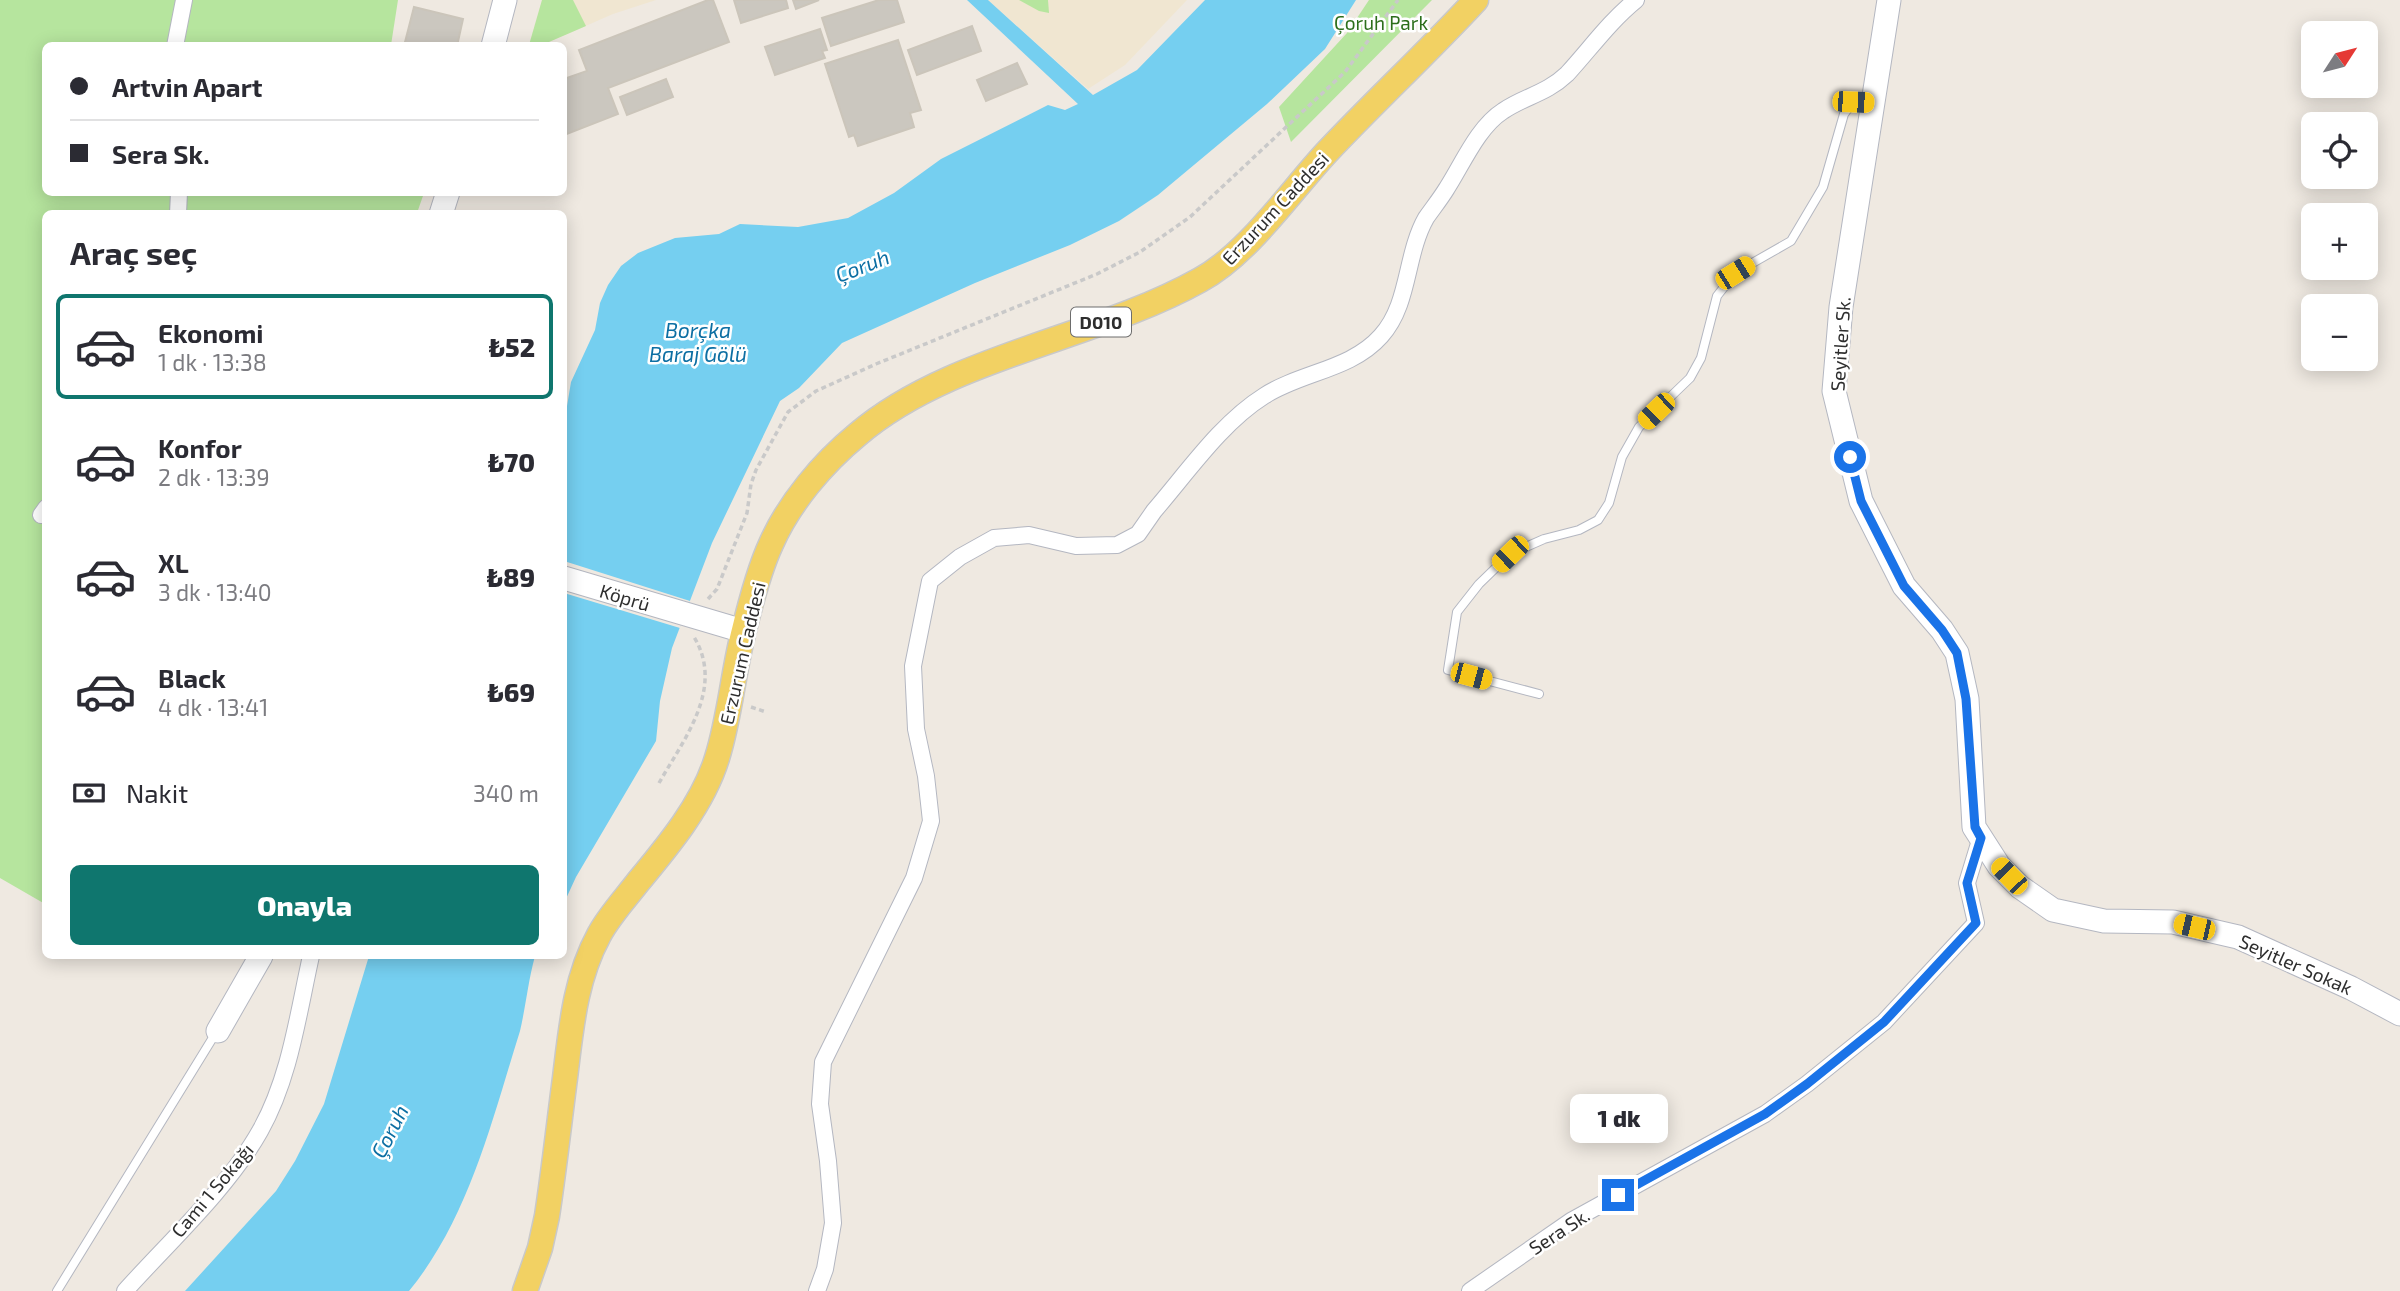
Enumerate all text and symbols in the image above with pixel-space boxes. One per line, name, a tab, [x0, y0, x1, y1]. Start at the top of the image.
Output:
park label: Çoruh Park	[1334, 11, 1428, 35]
north arrow	[2301, 21, 2378, 98]
map controls	[2301, 21, 2378, 371]
text: Artvin Apart	[112, 71, 262, 102]
car	[1832, 91, 1875, 113]
button: locate	[2301, 112, 2378, 189]
text: Sera Sk.	[112, 138, 209, 169]
street label: Erzurum Caddesi	[1217, 147, 1333, 269]
button: +	[2301, 203, 2378, 280]
text: Araç seç	[70, 233, 197, 271]
water label: Çoruh	[831, 243, 893, 289]
car	[1712, 253, 1759, 293]
button: −	[2301, 294, 2378, 371]
street label: Seyitler Sk.	[1825, 296, 1855, 392]
road number: D010	[1071, 308, 1131, 336]
icon: car	[74, 315, 137, 378]
text: Ekonomi	[158, 317, 264, 348]
water label: Borçka Baraj Gölü	[649, 317, 747, 367]
text: ₺52	[489, 331, 535, 362]
text: 1 dk · 13:38	[158, 348, 267, 376]
car	[1634, 389, 1679, 433]
icon: car	[74, 430, 137, 493]
text: Konfor	[158, 432, 242, 463]
route start	[1834, 441, 1866, 473]
text: ₺70	[488, 446, 535, 477]
text: 2 dk · 13:39	[158, 463, 270, 491]
car	[1488, 532, 1533, 576]
icon: car	[74, 545, 137, 608]
text: XL	[158, 547, 189, 578]
text: ₺89	[487, 561, 535, 592]
text: 3 dk · 13:40	[158, 578, 272, 606]
street label: Köprü	[597, 579, 653, 615]
street label: Erzurum Caddesi	[714, 579, 770, 727]
icon: car	[74, 660, 137, 723]
car	[1448, 660, 1495, 692]
text: Black	[158, 662, 226, 693]
text: ₺69	[488, 676, 535, 707]
text: 4 dk · 13:41	[158, 693, 268, 721]
icon: cash	[70, 774, 108, 812]
text: Nakit	[126, 777, 188, 808]
text: 340 m	[473, 779, 539, 807]
car	[1987, 854, 2032, 898]
button: Onayla	[70, 865, 539, 945]
car	[2172, 912, 2217, 942]
street label: Seyitler Sokak	[2236, 929, 2356, 999]
callout: 1 dk	[1569, 1094, 1667, 1142]
water label: Çoruh	[365, 1100, 415, 1163]
text: 1 dk	[1598, 1104, 1640, 1132]
street label: Cami 1 Sokağı	[166, 1138, 258, 1242]
route end	[1602, 1179, 1634, 1211]
street label: Sera Sk.	[1524, 1203, 1594, 1259]

